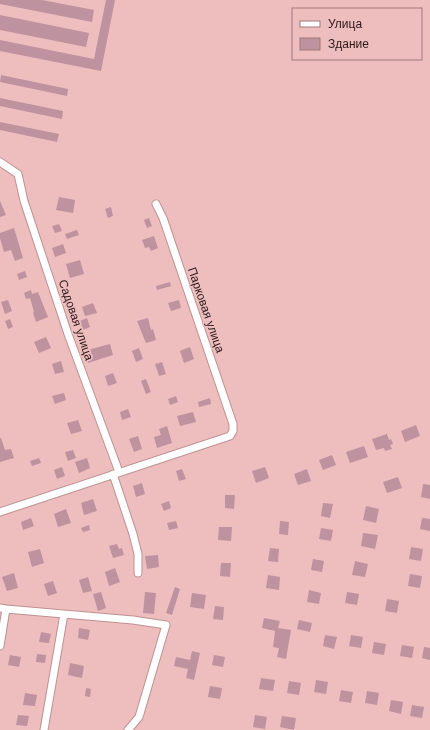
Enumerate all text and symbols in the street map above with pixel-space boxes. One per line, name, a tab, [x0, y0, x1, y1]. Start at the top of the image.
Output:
legend	[292, 8, 422, 60]
text: Улица	[328, 16, 362, 32]
text: Здание	[328, 36, 369, 52]
street label: Парковая улица	[184, 265, 228, 355]
street label: Садовая улица	[55, 277, 97, 363]

